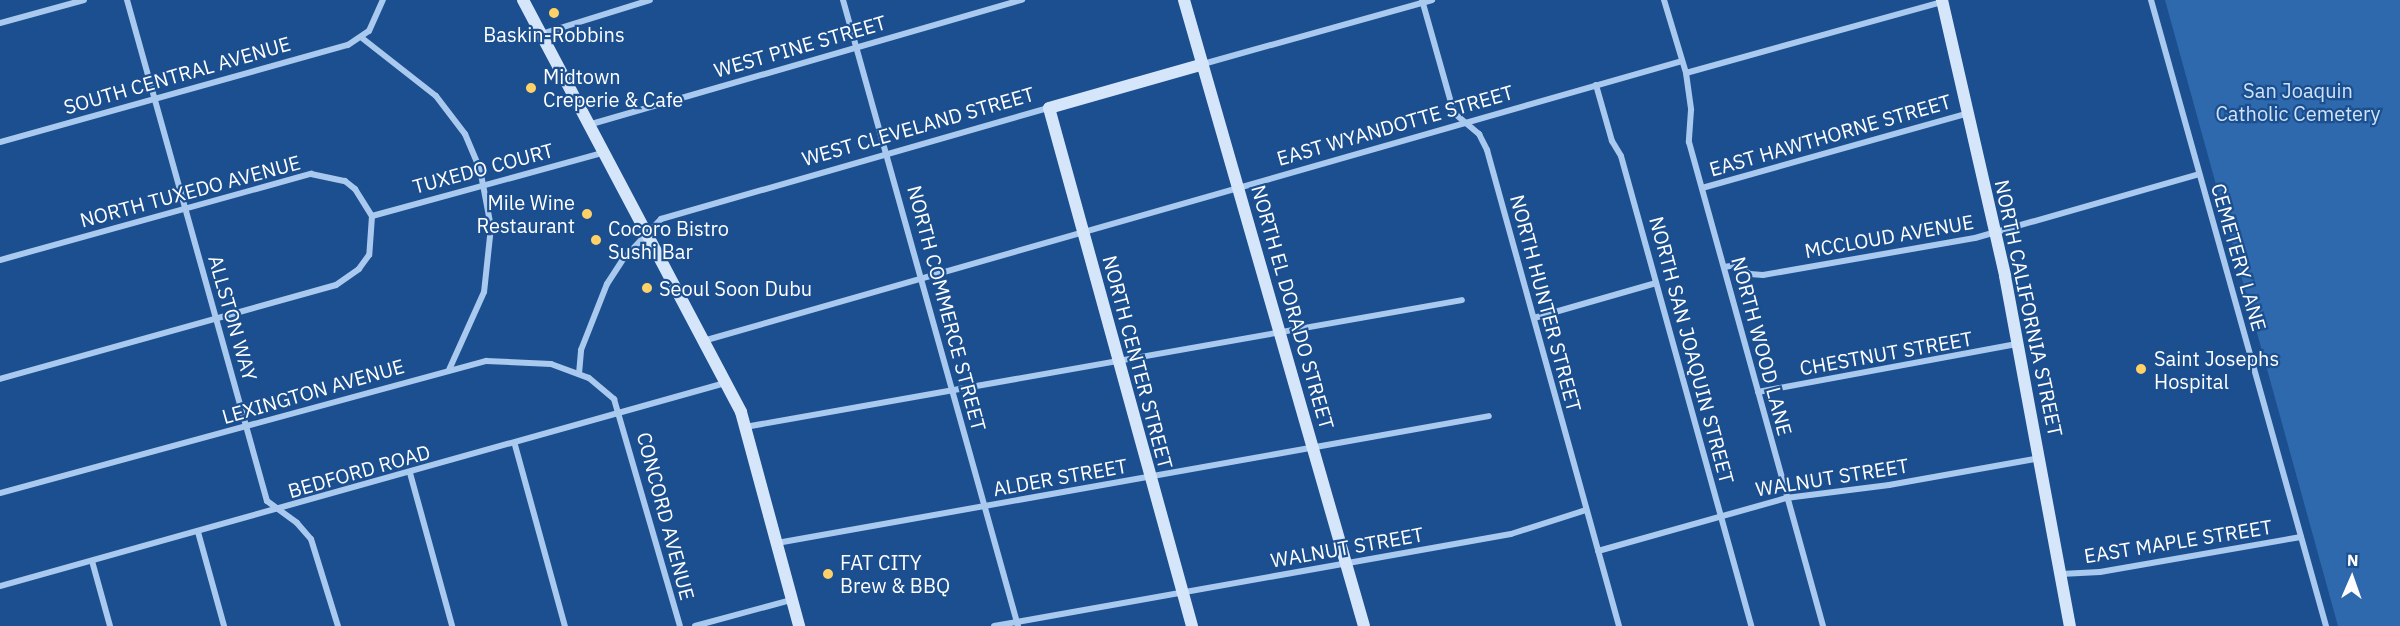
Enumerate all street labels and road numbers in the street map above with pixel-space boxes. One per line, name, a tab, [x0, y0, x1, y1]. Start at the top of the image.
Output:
street label: WEST PINE STREET	[711, 10, 889, 82]
street label: SOUTH CENTRAL AVENUE	[61, 31, 293, 119]
street label: EAST WYANDOTTE STREET	[1274, 80, 1516, 170]
street label: WEST CLEVELAND STREET	[799, 81, 1037, 171]
street label: EAST HAWTHORNE STREET	[1706, 89, 1954, 181]
street label: TUXEDO COURT	[410, 138, 556, 198]
street label: NORTH TUXEDO AVENUE	[77, 150, 303, 232]
street label: NORTH CALIFORNIA STREET	[1990, 177, 2068, 439]
street label: CEMETERY LANE	[2206, 180, 2272, 334]
street label: NORTH EL DORADO STREET	[1247, 182, 1339, 432]
street label: NORTH COMMERCE STREET	[903, 183, 991, 433]
street label: NORTH HUNTER STREET	[1505, 192, 1587, 414]
street label: MCCLOUD AVENUE	[1803, 209, 1975, 263]
street label: NORTH SAN JOAQUIN STREET	[1645, 214, 1739, 486]
street label: ALLSTON WAY	[204, 252, 262, 384]
street label: NORTH CENTER STREET	[1098, 253, 1178, 471]
street label: NORTH WOOD LANE	[1727, 254, 1797, 438]
street label: CHESTNUT STREET	[1798, 326, 1974, 380]
street label: LEXINGTON AVENUE	[219, 353, 407, 429]
street label: CONCORD AVENUE	[632, 429, 700, 603]
street label: BEDFORD ROAD	[285, 439, 433, 503]
street label: ALDER STREET	[991, 453, 1129, 501]
street label: WALNUT STREET	[1754, 453, 1910, 501]
street label: EAST MAPLE STREET	[2082, 514, 2274, 568]
street label: WALNUT STREET	[1269, 522, 1425, 572]

